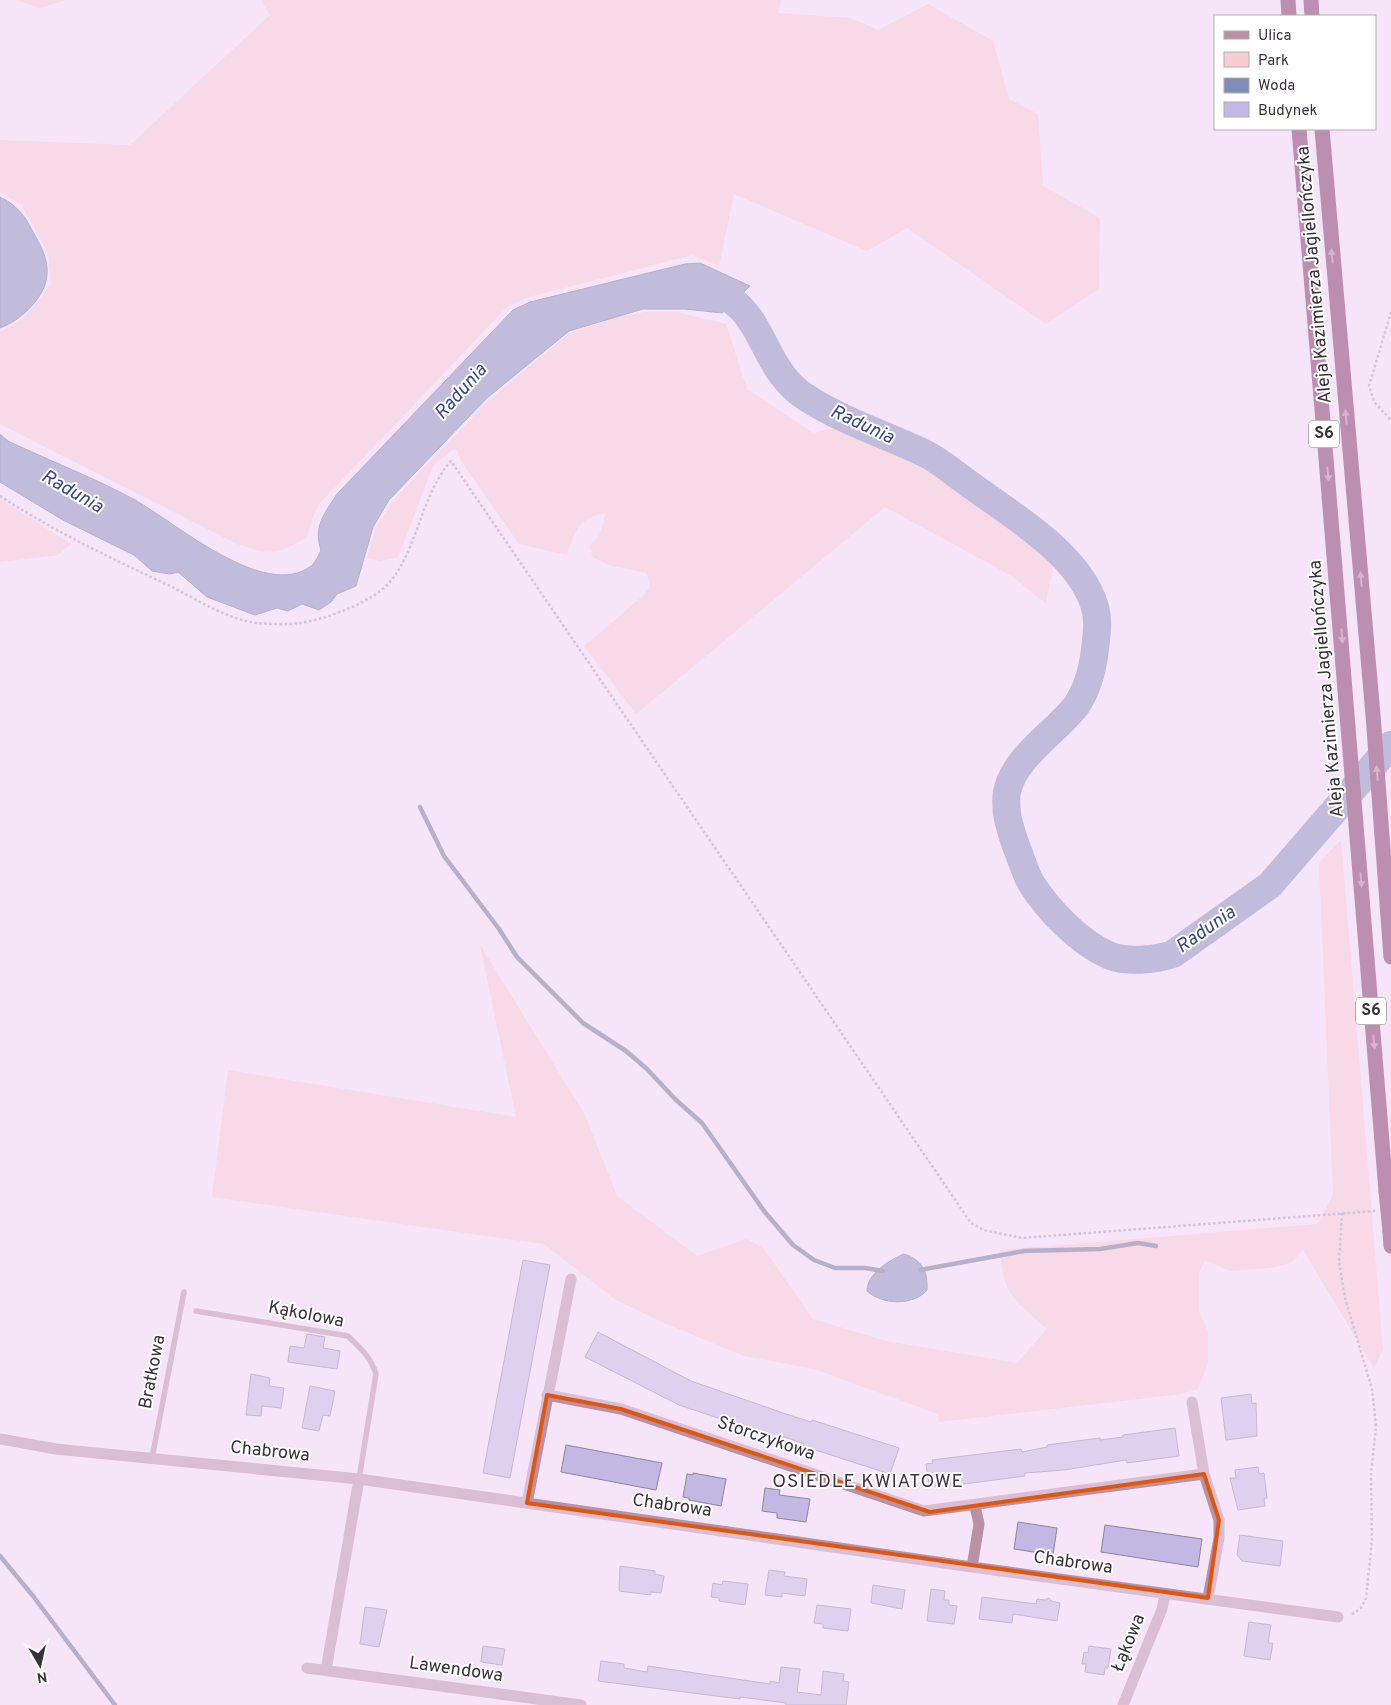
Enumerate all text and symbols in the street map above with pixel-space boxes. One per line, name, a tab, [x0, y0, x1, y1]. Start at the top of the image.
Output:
legend	[1214, 15, 1376, 130]
text: Ulica	[1258, 27, 1291, 46]
text: Park	[1258, 52, 1289, 71]
text: Woda	[1258, 77, 1295, 96]
text: Budynek	[1258, 102, 1317, 121]
street label: Aleja Kazimierza Jagiellończyka	[1292, 145, 1338, 405]
one-way arrow	[1328, 247, 1336, 263]
water label: Radunia	[430, 359, 493, 425]
water label: Radunia	[826, 400, 898, 450]
one-way arrow	[1342, 409, 1350, 425]
road number: S6	[1309, 420, 1339, 448]
water label: Radunia	[37, 465, 107, 519]
one-way arrow	[1324, 466, 1332, 482]
street label: Aleja Kazimierza Jagiellończyka	[1304, 559, 1350, 819]
one-way arrow	[1356, 571, 1364, 587]
one-way arrow	[1338, 628, 1346, 644]
one-way arrow	[1373, 765, 1381, 781]
one-way arrow	[1357, 873, 1365, 889]
water label: Radunia	[1172, 901, 1241, 959]
road number: S6	[1356, 998, 1386, 1024]
one-way arrow	[1370, 1035, 1378, 1051]
street label: Kąkolowa	[266, 1296, 346, 1334]
street label: Bratkowa	[135, 1333, 171, 1411]
street label: Storczykowa	[714, 1412, 818, 1466]
street label: Chabrowa	[229, 1436, 311, 1468]
district label: OSIEDLE KWIATOWE	[772, 1470, 964, 1494]
street label: Chabrowa	[631, 1489, 713, 1523]
street label: Chabrowa	[1032, 1546, 1114, 1580]
street label: Łąkowa	[1107, 1611, 1151, 1675]
north arrow	[15, 1640, 65, 1690]
street label: Lawendowa	[408, 1652, 504, 1688]
text: N	[35, 1667, 48, 1686]

